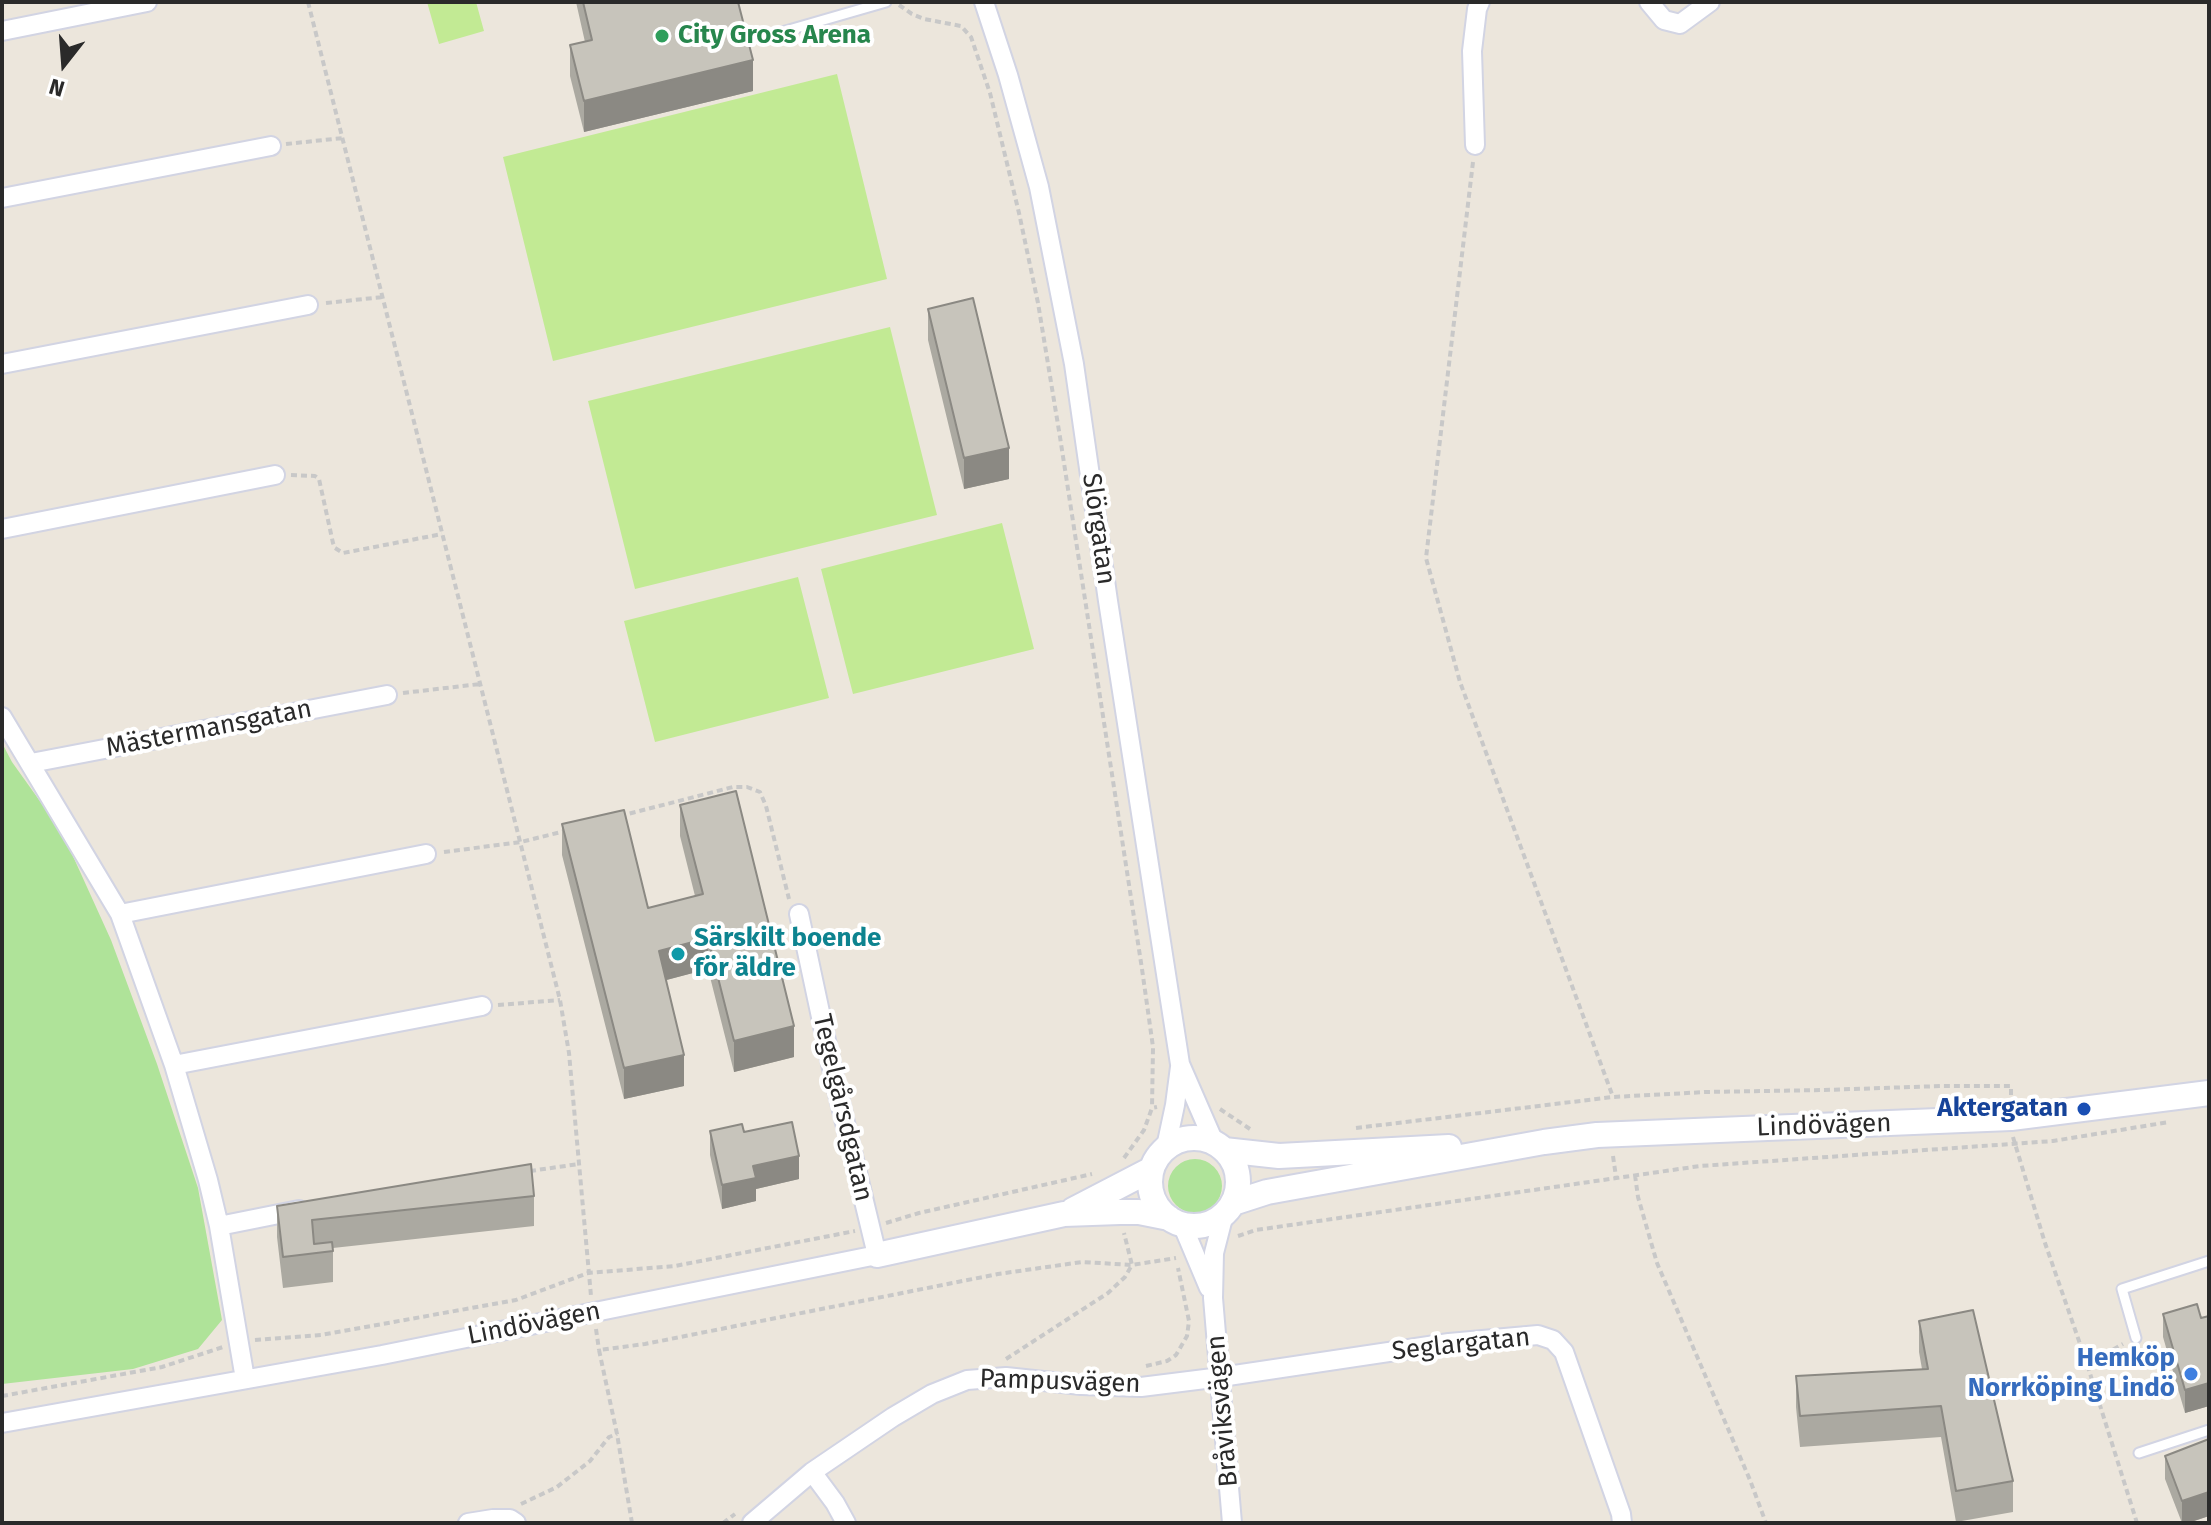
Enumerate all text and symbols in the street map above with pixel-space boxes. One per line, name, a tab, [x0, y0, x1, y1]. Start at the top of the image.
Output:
place label: City Gross Arena	[678, 20, 871, 52]
north arrow	[24, 24, 104, 104]
marker: City Gross Arena	[653, 27, 671, 45]
text: N	[46, 72, 68, 102]
street label: Slörgatan	[1075, 471, 1121, 587]
street label: Mästermansgatan	[103, 694, 315, 764]
place label: Särskilt boende för äldre	[694, 923, 881, 984]
marker: Särskilt boende för äldre	[669, 945, 687, 963]
street label: Tegelgårsdgatan	[805, 1011, 879, 1205]
place label: Aktergatan	[1937, 1093, 2068, 1125]
marker: Aktergatan	[2075, 1100, 2093, 1118]
street label: Lindövägen	[1756, 1108, 1892, 1144]
street label: Lindövägen	[465, 1296, 603, 1352]
street label: Seglargatan	[1390, 1322, 1532, 1368]
street label: Bråviksvägen	[1201, 1334, 1245, 1488]
place label: Hemköp Norrköping Lindö	[1968, 1343, 2175, 1404]
street label: Pampusvägen	[979, 1364, 1141, 1400]
marker: Hemköp Norrköping Lindö	[2182, 1365, 2200, 1383]

